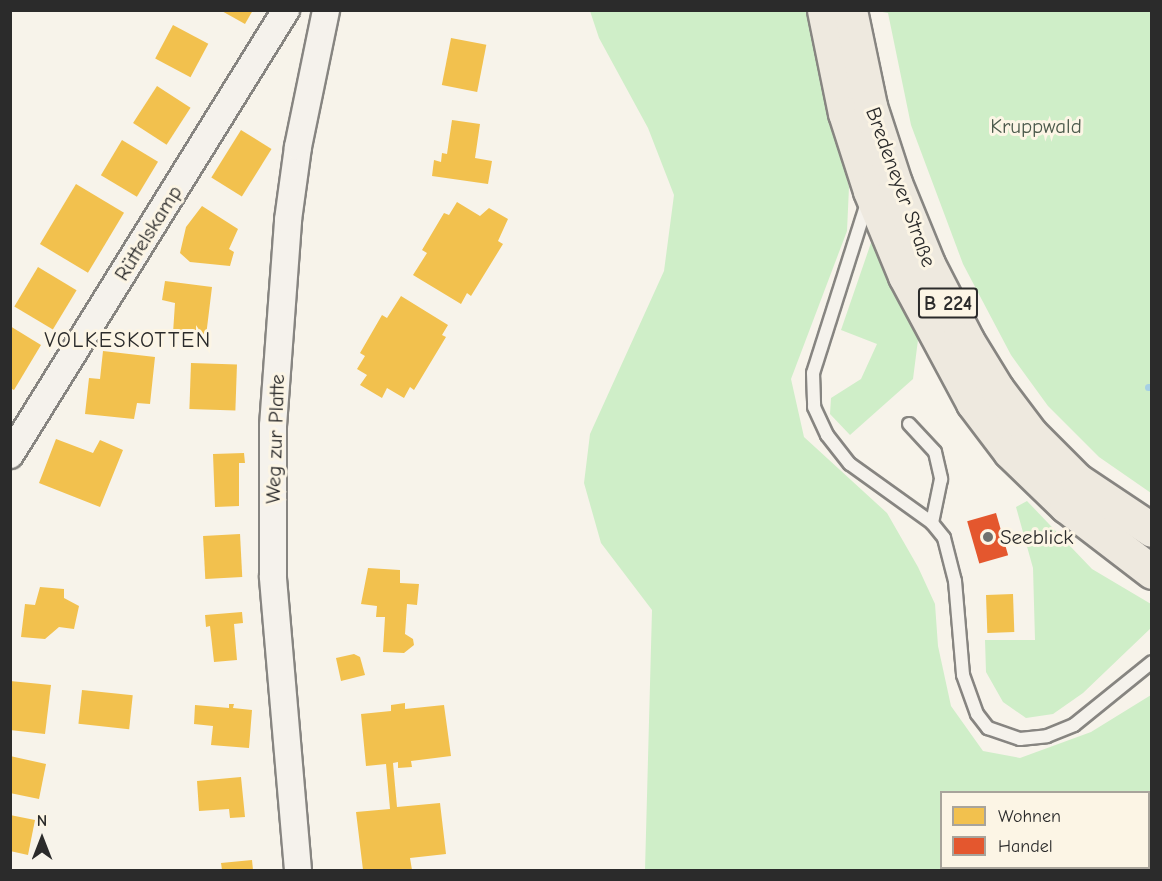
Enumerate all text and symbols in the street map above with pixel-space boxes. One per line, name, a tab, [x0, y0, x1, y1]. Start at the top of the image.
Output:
street label: Bredeneyer Straße	[860, 104, 942, 270]
park label: Kruppwald	[990, 113, 1082, 139]
street label: Rüttelskamp	[109, 181, 187, 285]
road number: B 224	[916, 286, 980, 320]
district label: VOLKESKOTTEN	[44, 328, 212, 354]
street label: Weg zur Platte	[260, 374, 290, 504]
place label: Seeblick	[1000, 524, 1074, 550]
marker: Seeblick	[981, 530, 995, 544]
legend	[940, 791, 1150, 869]
text: Wohnen	[998, 806, 1061, 827]
north arrow	[12, 809, 72, 869]
text: N	[37, 812, 47, 830]
text: Handel	[998, 836, 1053, 857]

